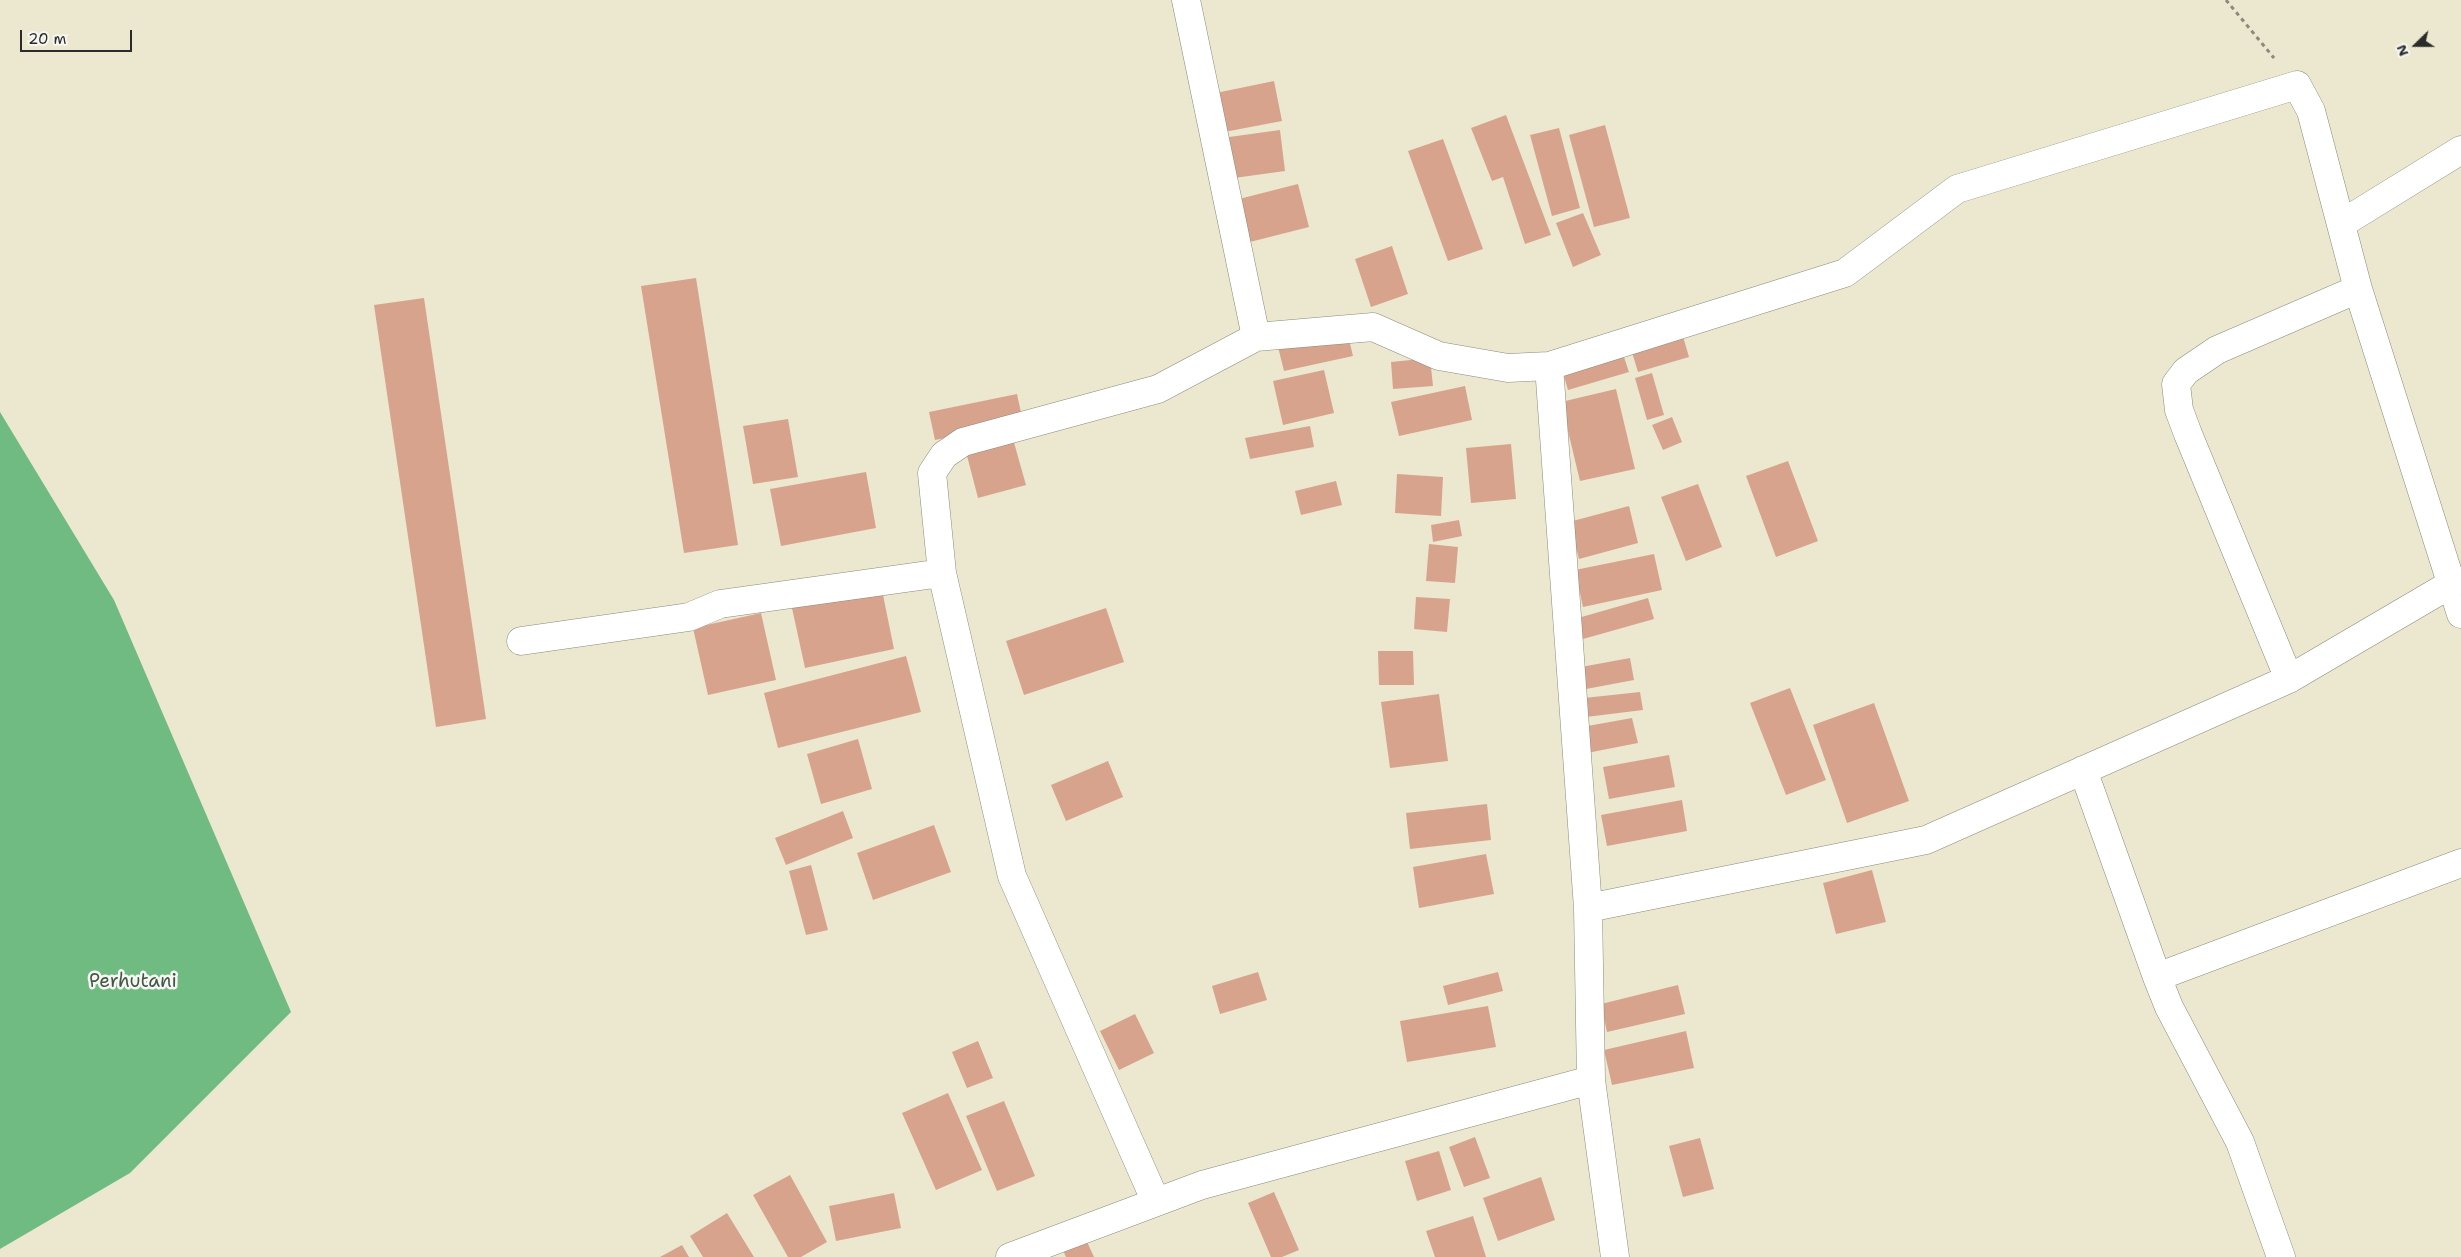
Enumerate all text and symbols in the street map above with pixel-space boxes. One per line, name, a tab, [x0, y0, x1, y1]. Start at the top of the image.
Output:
scale bar	[22, 20, 135, 52]
north arrow	[2391, 20, 2441, 70]
text: 20 m	[28, 29, 67, 49]
text: N	[2392, 42, 2413, 59]
park label: Perhutani	[89, 971, 177, 993]

